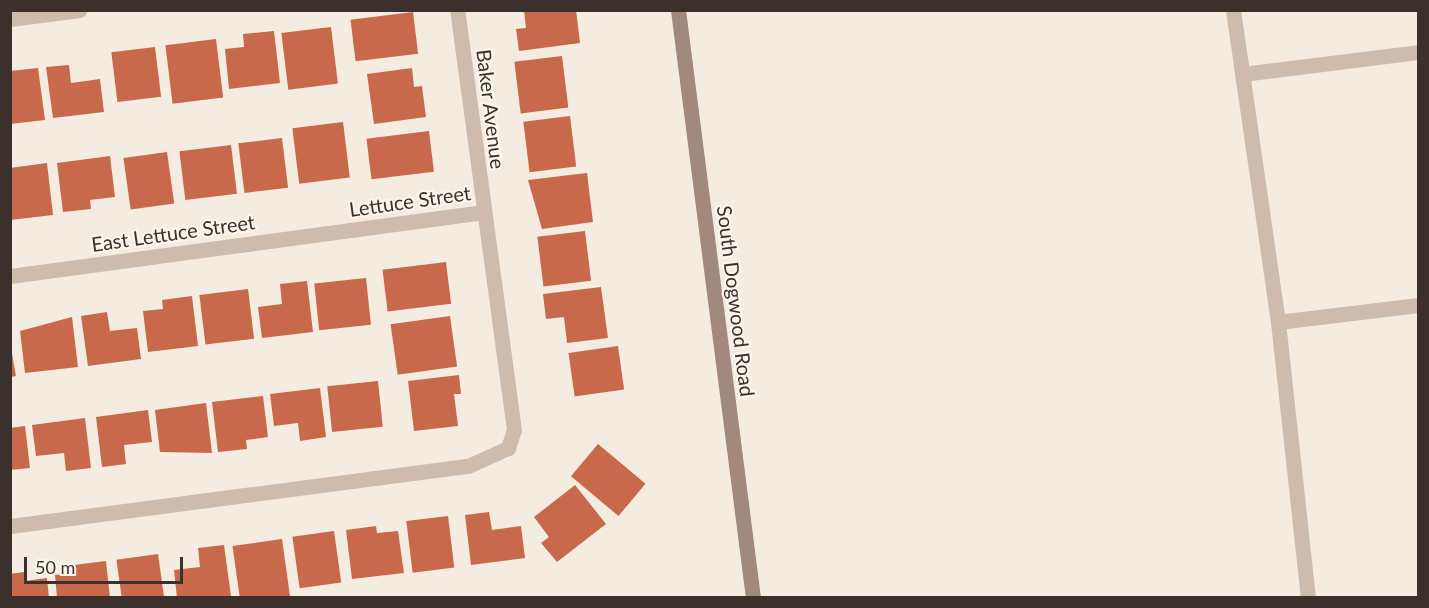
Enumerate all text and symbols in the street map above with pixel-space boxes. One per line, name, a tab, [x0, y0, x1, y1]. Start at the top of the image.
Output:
street label: Baker Avenue	[472, 47, 510, 171]
street label: Lettuce Street	[348, 181, 472, 221]
street label: South Dogwood Road	[712, 204, 760, 398]
street label: East Lettuce Street	[90, 210, 256, 256]
scale bar	[27, 545, 186, 583]
text: 50 m	[35, 556, 75, 578]

